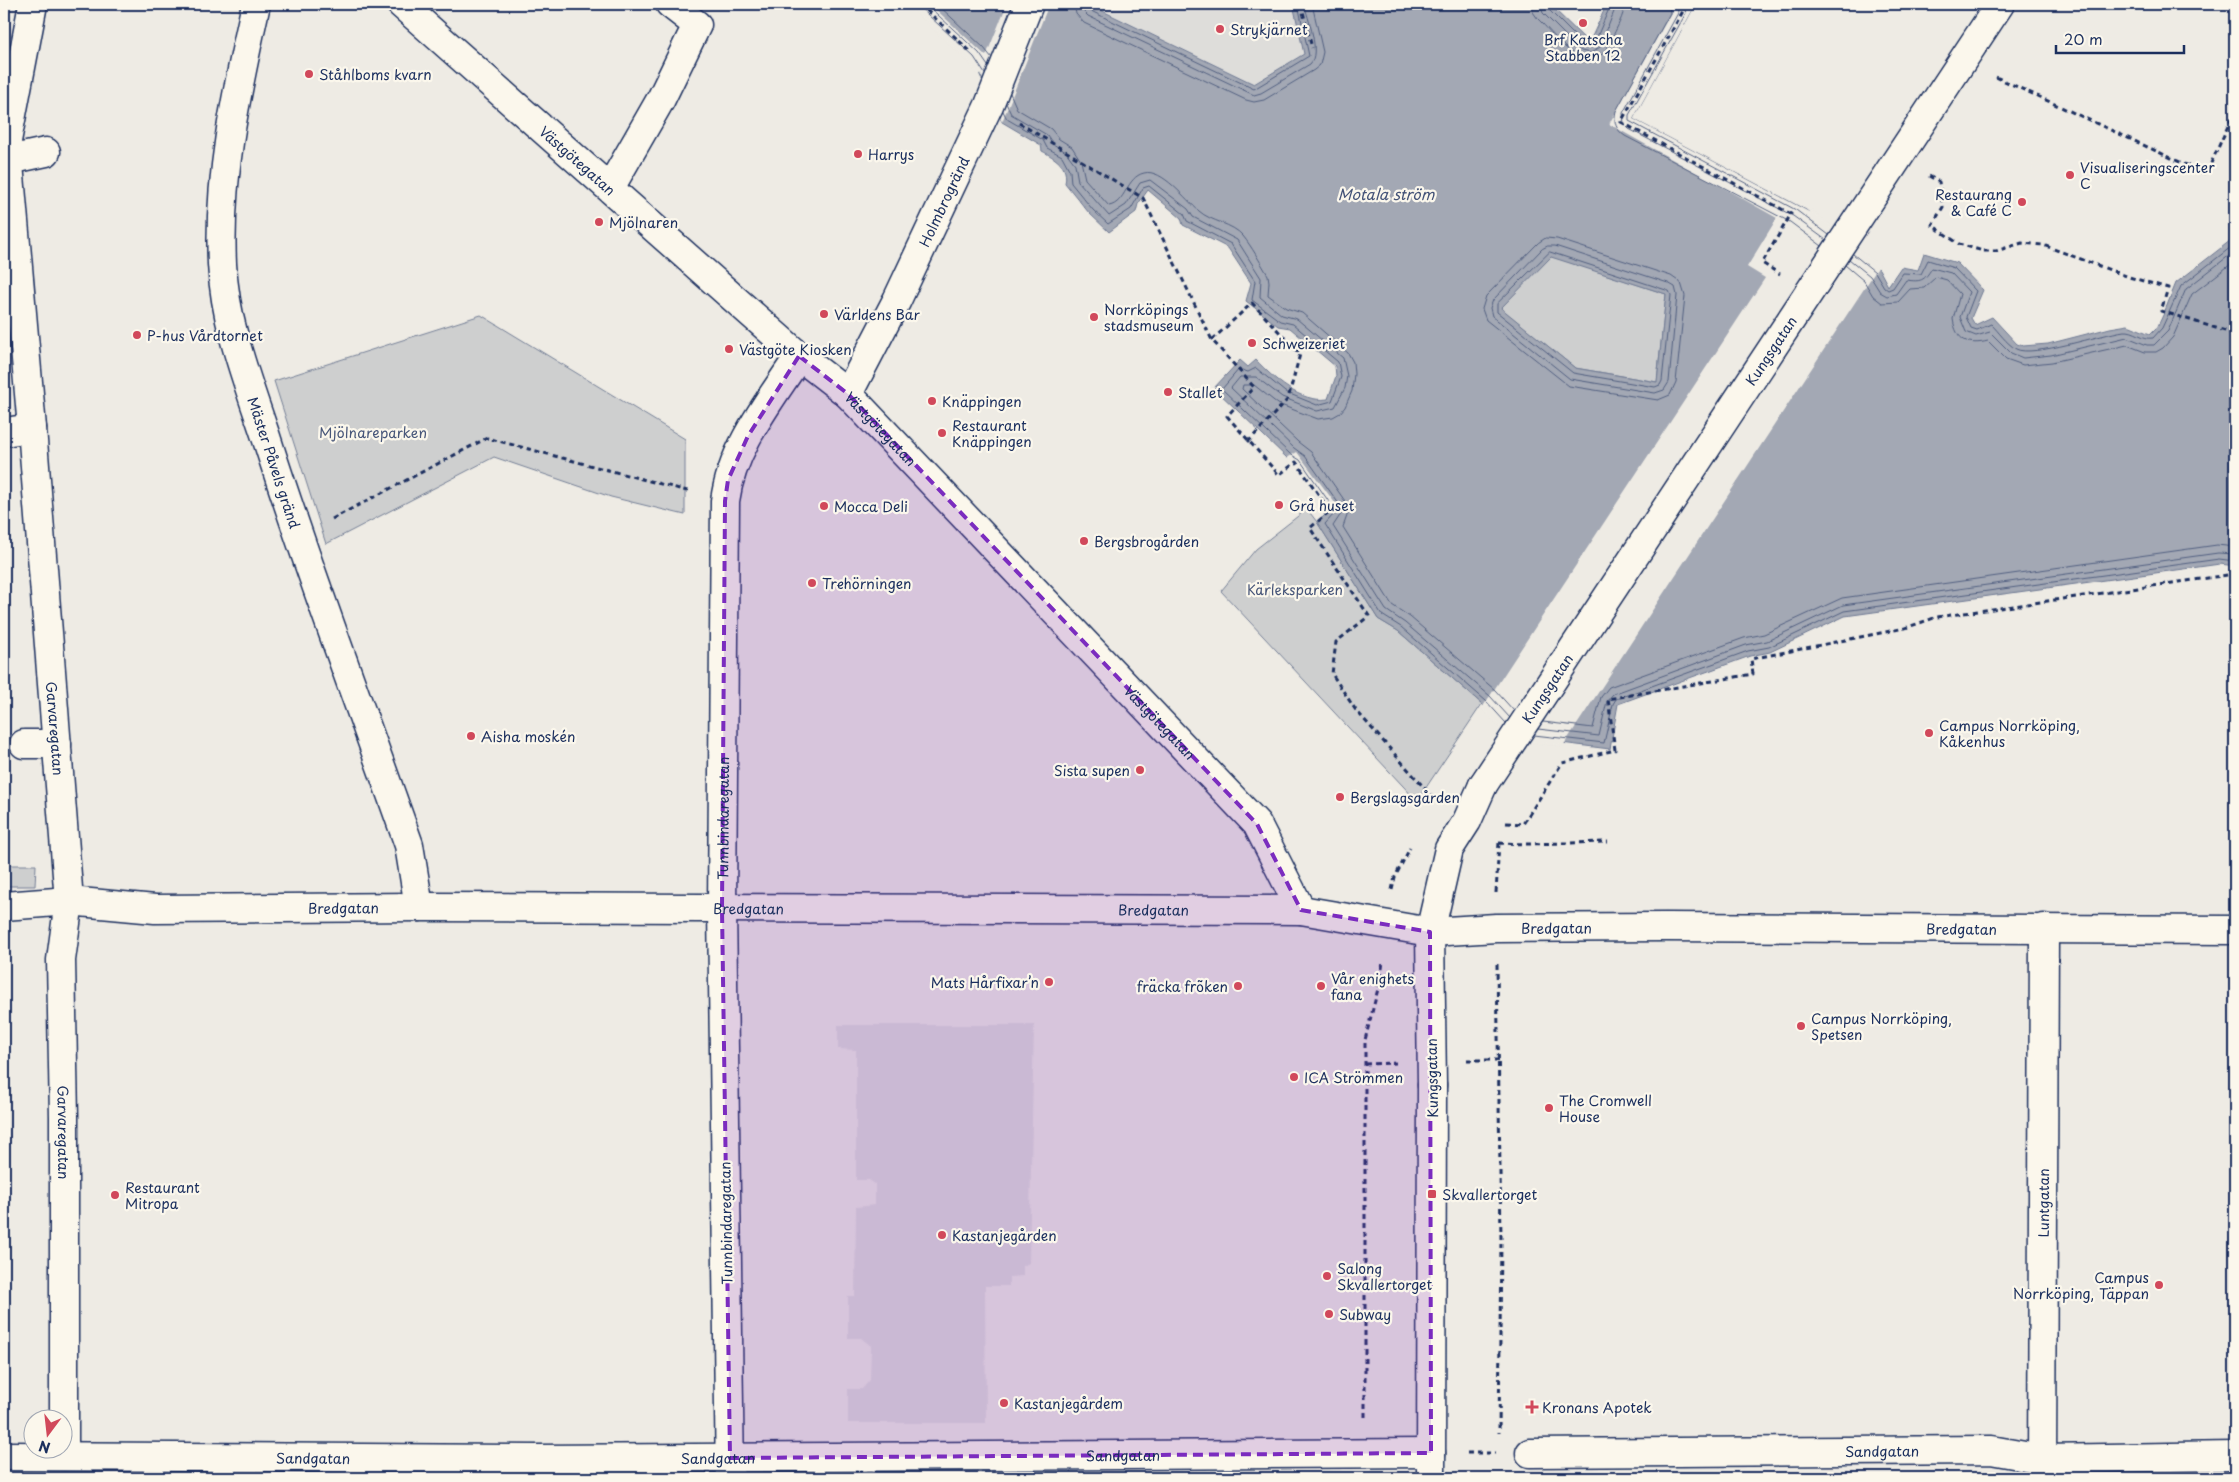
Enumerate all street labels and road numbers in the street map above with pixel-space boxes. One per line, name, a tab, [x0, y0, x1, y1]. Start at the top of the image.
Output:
street label: Västgötegatan	[535, 121, 621, 200]
street label: Holmbrogränd	[913, 152, 974, 250]
street label: Kungsgatan	[1740, 312, 1801, 390]
street label: Västgötegatan	[840, 387, 921, 470]
street label: Mäster Påvels gränd	[243, 394, 306, 531]
street label: Kungsgatan	[1516, 649, 1578, 727]
street label: Västgötegatan	[1119, 680, 1201, 764]
street label: Garvaregatan	[41, 681, 70, 776]
street label: Tunnbindaregatan	[712, 756, 734, 880]
street label: Bredgatan	[308, 897, 379, 918]
street label: Bredgatan	[713, 897, 784, 919]
street label: Bredgatan	[1118, 899, 1189, 920]
street label: Bredgatan	[1521, 917, 1592, 938]
street label: Bredgatan	[1926, 918, 1997, 939]
street label: Kungsgatan	[1421, 1038, 1443, 1118]
street label: Garvaregatan	[53, 1085, 75, 1180]
street label: Tunnbindaregatan	[714, 1161, 738, 1285]
street label: Luntgatan	[2032, 1168, 2054, 1238]
street label: Sandgatan	[1845, 1440, 1919, 1461]
street label: Sandgatan	[1086, 1444, 1160, 1466]
street label: Sandgatan	[276, 1447, 350, 1468]
street label: Sandgatan	[681, 1447, 755, 1469]

